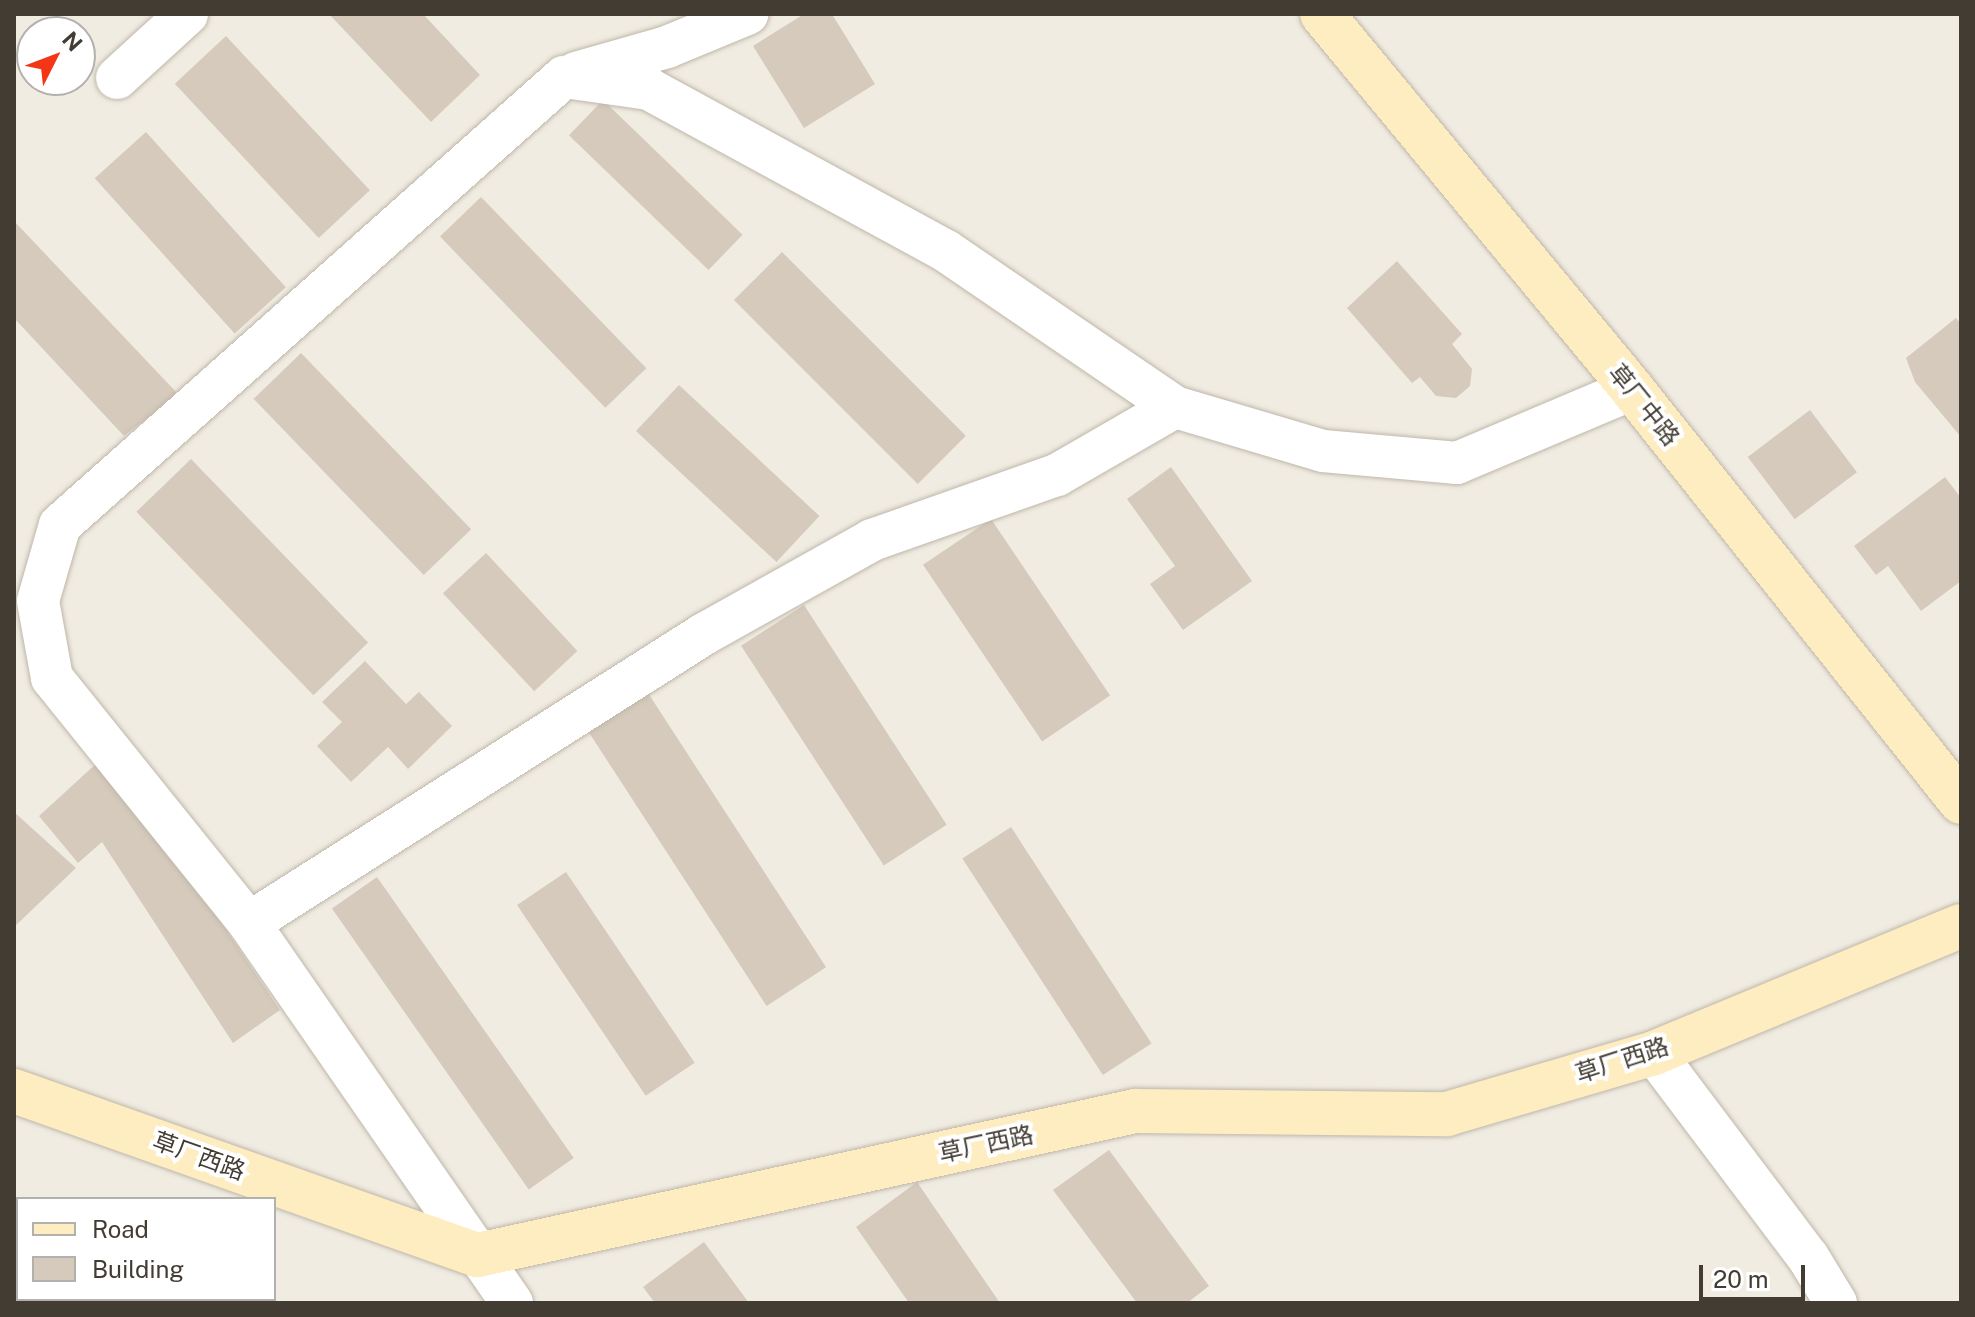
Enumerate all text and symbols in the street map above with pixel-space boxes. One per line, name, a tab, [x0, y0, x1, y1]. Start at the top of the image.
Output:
north arrow	[16, 16, 96, 96]
text: N	[57, 26, 88, 56]
street label: 草厂中路	[1603, 359, 1685, 451]
street label: 草厂西路	[1572, 1031, 1672, 1089]
street label: 草厂西路	[936, 1120, 1036, 1168]
street label: 草厂西路	[149, 1126, 249, 1186]
legend	[16, 1197, 276, 1301]
text: Road	[92, 1215, 149, 1243]
scale bar	[1703, 1249, 1809, 1299]
text: Building	[92, 1255, 184, 1283]
text: 20 m	[1713, 1265, 1769, 1293]

